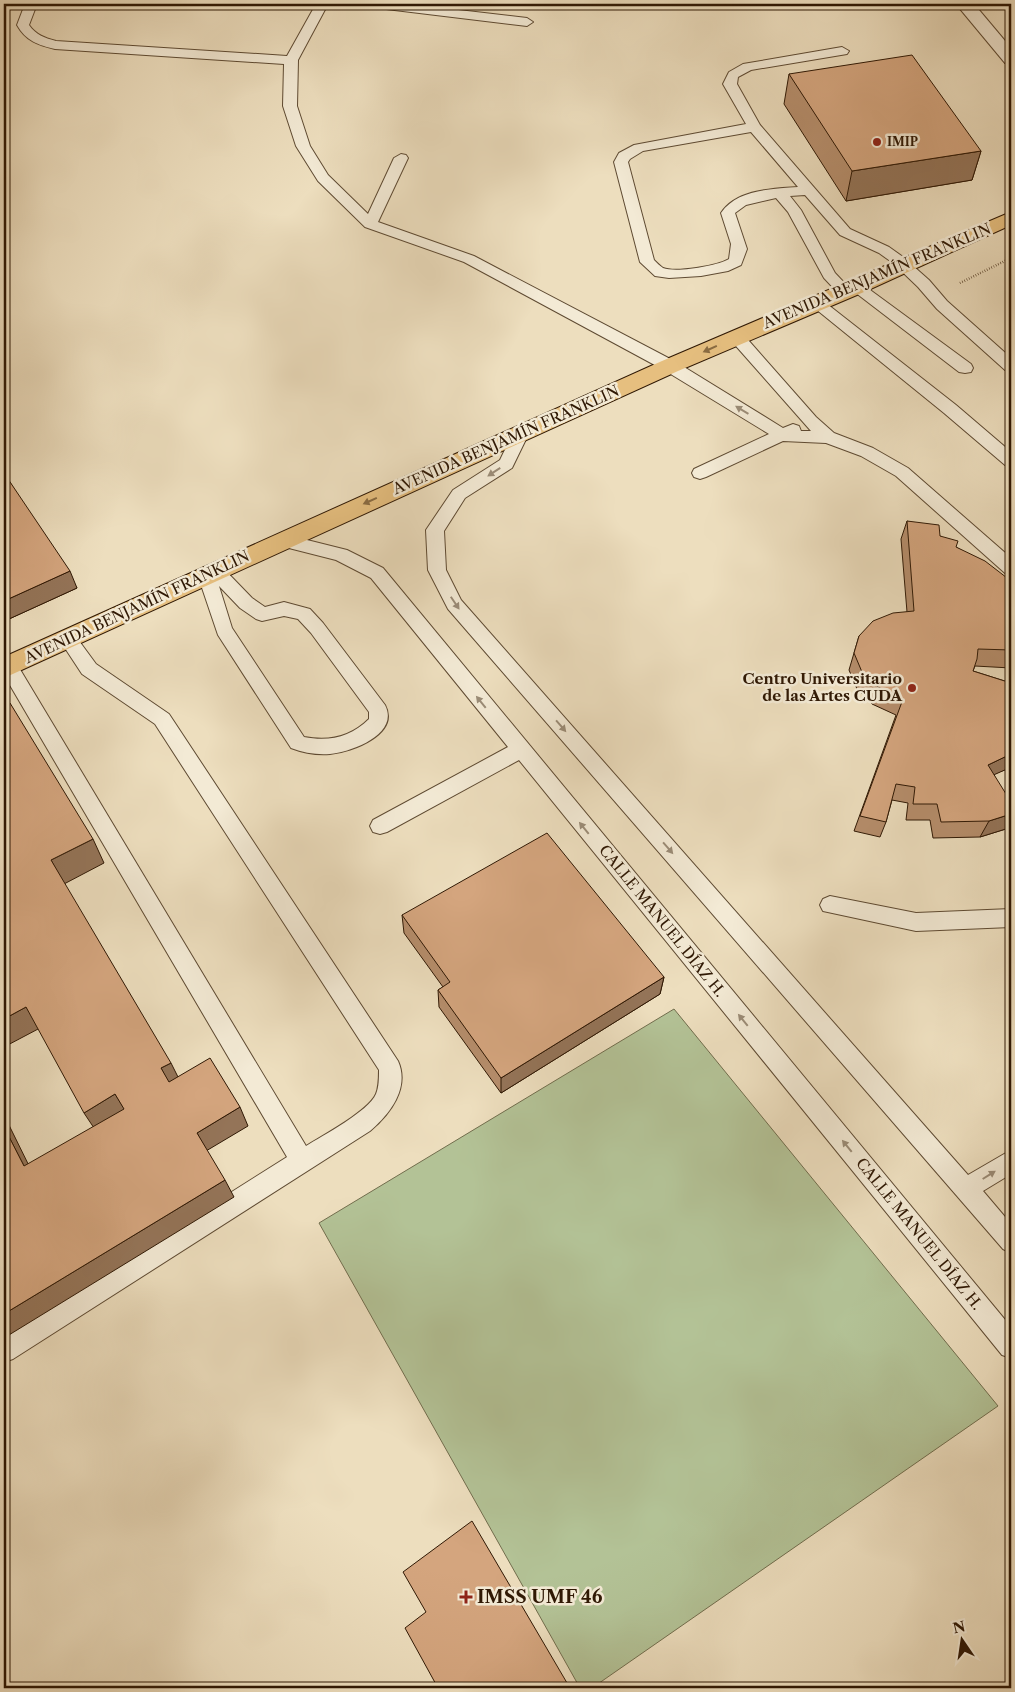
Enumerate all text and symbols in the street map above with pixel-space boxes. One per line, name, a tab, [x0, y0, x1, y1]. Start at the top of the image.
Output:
place label: IMIP	[887, 134, 918, 149]
marker: IMIP	[871, 136, 883, 148]
street label: AVENIDA BENJAMÍN FRANKLIN	[759, 219, 994, 333]
one-way arrow	[703, 345, 717, 353]
street label: AVENIDA BENJAMÍN FRANKLIN	[389, 381, 622, 499]
one-way arrow	[736, 406, 749, 415]
one-way arrow	[487, 467, 500, 476]
one-way arrow	[363, 498, 377, 506]
street label: AVENIDA BENJAMÍN FRANKLIN	[20, 546, 252, 668]
one-way arrow	[450, 596, 460, 610]
place label: Centro Universitario de las Artes CUDA	[743, 669, 902, 705]
marker: Centro Universitario de las Artes CUDA	[906, 682, 918, 694]
one-way arrow	[476, 696, 487, 709]
one-way arrow	[555, 720, 566, 732]
one-way arrow	[579, 821, 590, 834]
street label: CALLE MANUEL DÍAZ H.	[595, 841, 730, 1001]
one-way arrow	[663, 841, 674, 854]
one-way arrow	[738, 1014, 749, 1027]
one-way arrow	[841, 1140, 852, 1153]
street label: CALLE MANUEL DÍAZ H.	[852, 1154, 987, 1314]
one-way arrow	[983, 1170, 996, 1179]
place label: IMSS UMF 46	[477, 1586, 603, 1608]
marker: IMSS UMF 46	[459, 1590, 473, 1604]
north arrow	[938, 1614, 988, 1664]
text: N	[951, 1617, 967, 1637]

